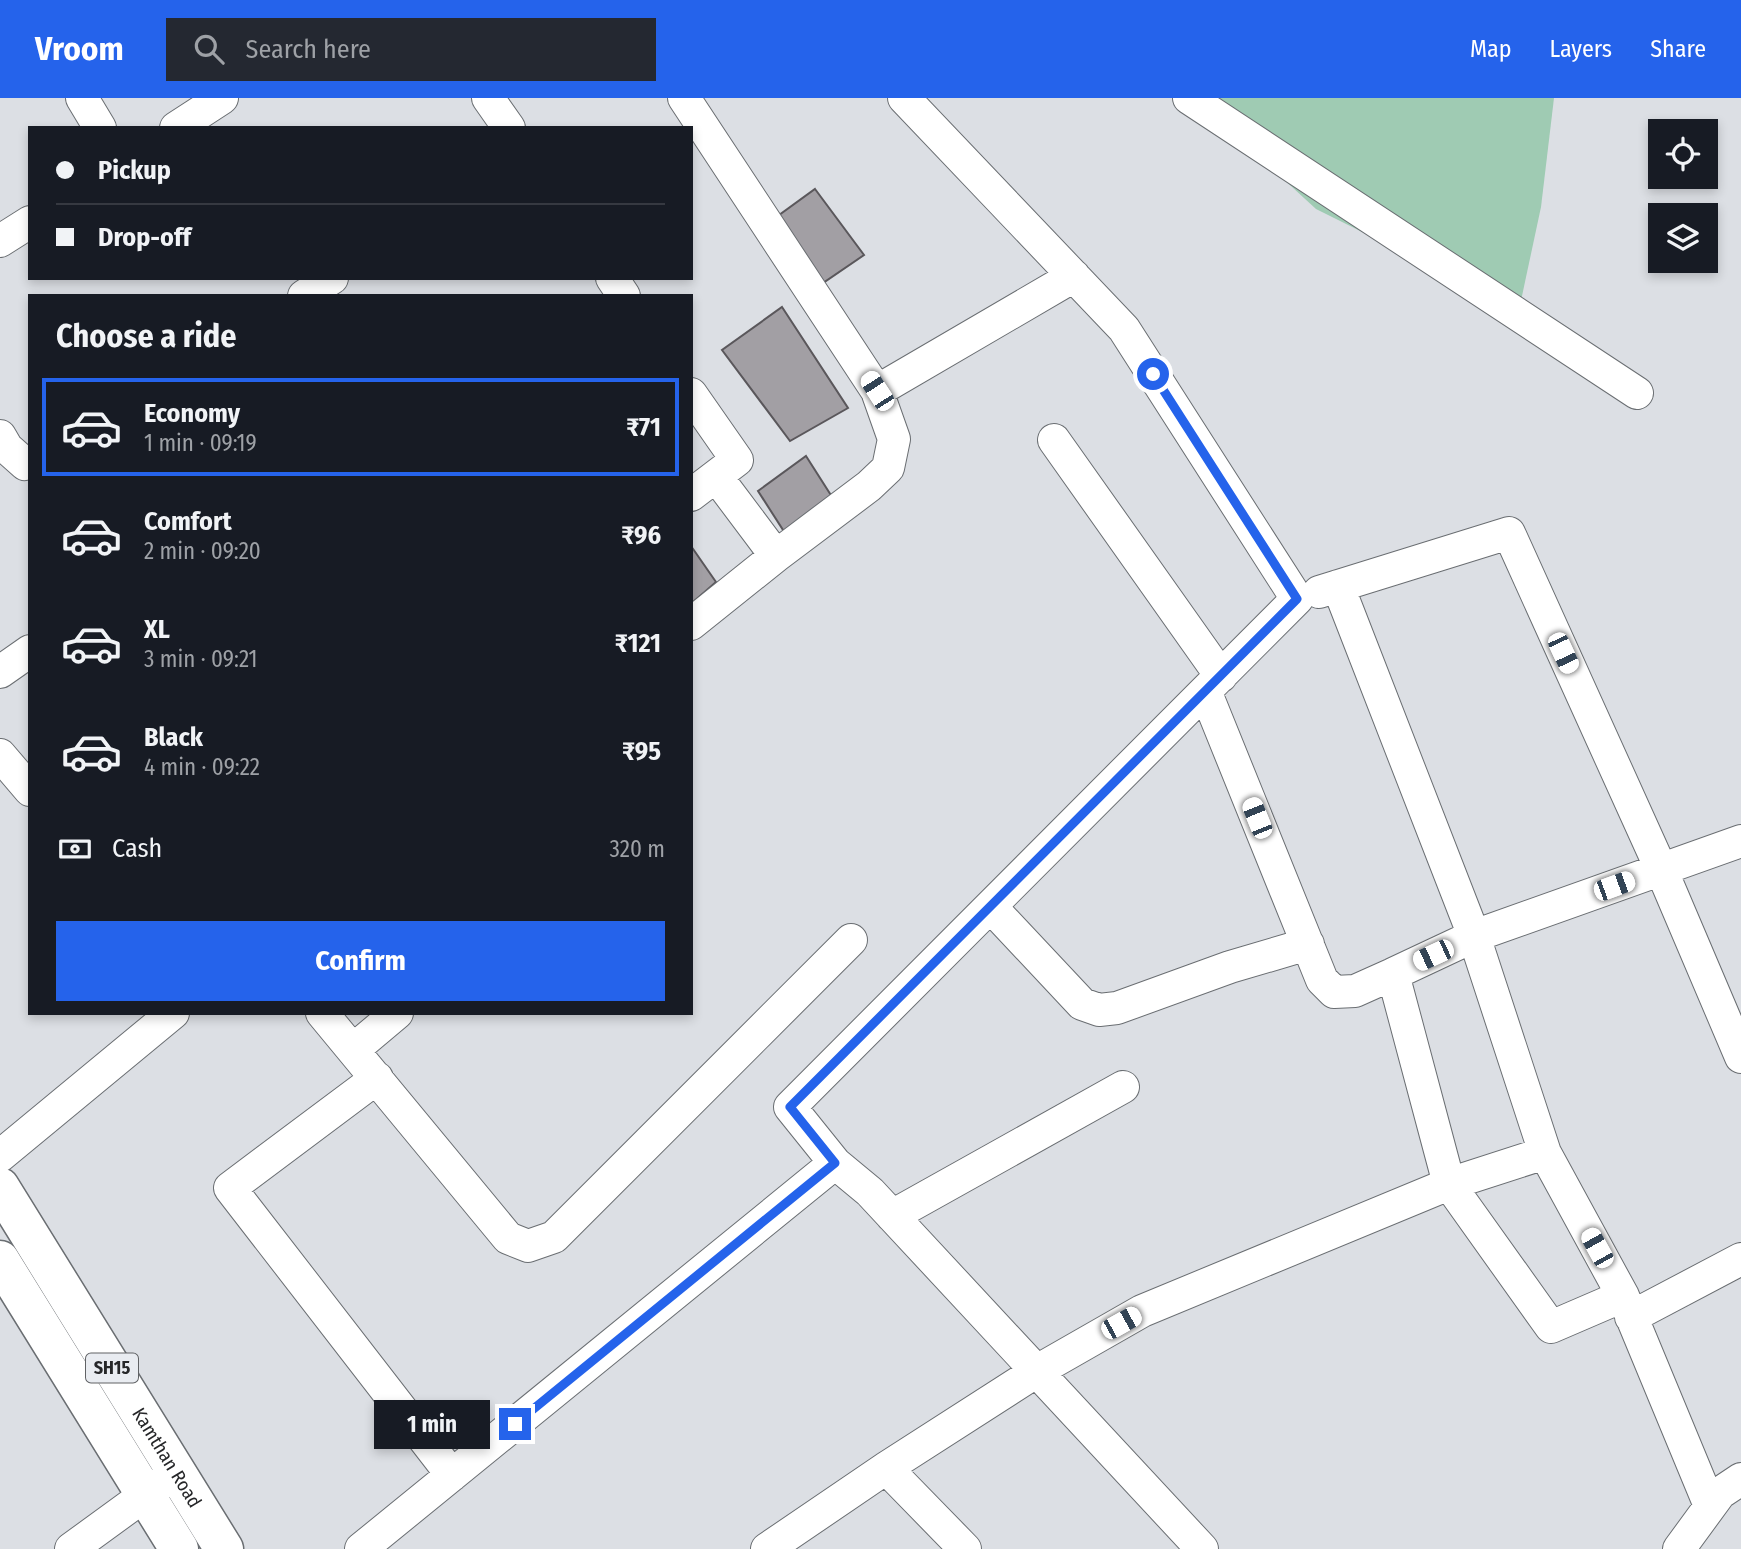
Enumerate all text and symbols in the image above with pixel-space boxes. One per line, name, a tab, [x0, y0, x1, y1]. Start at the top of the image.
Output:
search box	[166, 18, 656, 81]
text: Vroom	[35, 29, 124, 69]
icon: search	[190, 30, 228, 68]
text: Search here	[246, 34, 371, 65]
text: Map	[1470, 35, 1512, 63]
text: Layers	[1550, 35, 1612, 63]
text: Share	[1650, 35, 1706, 63]
map controls	[1648, 119, 1718, 273]
button: locate	[1648, 119, 1718, 189]
text: Pickup	[98, 155, 171, 186]
button: layers	[1648, 203, 1718, 273]
text: Drop-off	[98, 222, 191, 253]
text: Choose a ride	[56, 317, 237, 355]
route start	[1137, 358, 1169, 390]
car	[857, 368, 898, 414]
icon: car	[60, 396, 123, 459]
text: Economy	[144, 398, 240, 429]
text: ₹71	[626, 412, 661, 443]
text: 1 min · 09:19	[144, 429, 257, 457]
icon: car	[60, 504, 123, 567]
text: Comfort	[144, 506, 232, 537]
text: ₹96	[621, 520, 661, 551]
text: 2 min · 09:20	[144, 537, 261, 565]
icon: car	[60, 612, 123, 675]
text: XL	[144, 614, 170, 645]
text: ₹121	[615, 628, 661, 659]
car	[1545, 630, 1582, 676]
text: 3 min · 09:21	[144, 645, 258, 673]
icon: car	[60, 720, 123, 783]
text: Black	[144, 722, 203, 753]
text: ₹95	[622, 736, 661, 767]
text: 4 min · 09:22	[144, 753, 260, 781]
car	[1240, 795, 1275, 841]
icon: cash	[56, 830, 94, 868]
text: Cash	[112, 833, 162, 864]
text: 320 m	[610, 835, 665, 863]
car	[1591, 869, 1638, 903]
button: Confirm	[56, 921, 665, 1001]
car	[1410, 937, 1457, 973]
car	[1578, 1225, 1617, 1271]
car	[1098, 1304, 1145, 1342]
road number: SH15	[86, 1353, 138, 1382]
callout: 1 min	[375, 1400, 490, 1448]
street label: Kamthan Road	[128, 1403, 207, 1512]
route end	[499, 1408, 531, 1440]
text: 1 min	[407, 1410, 457, 1438]

